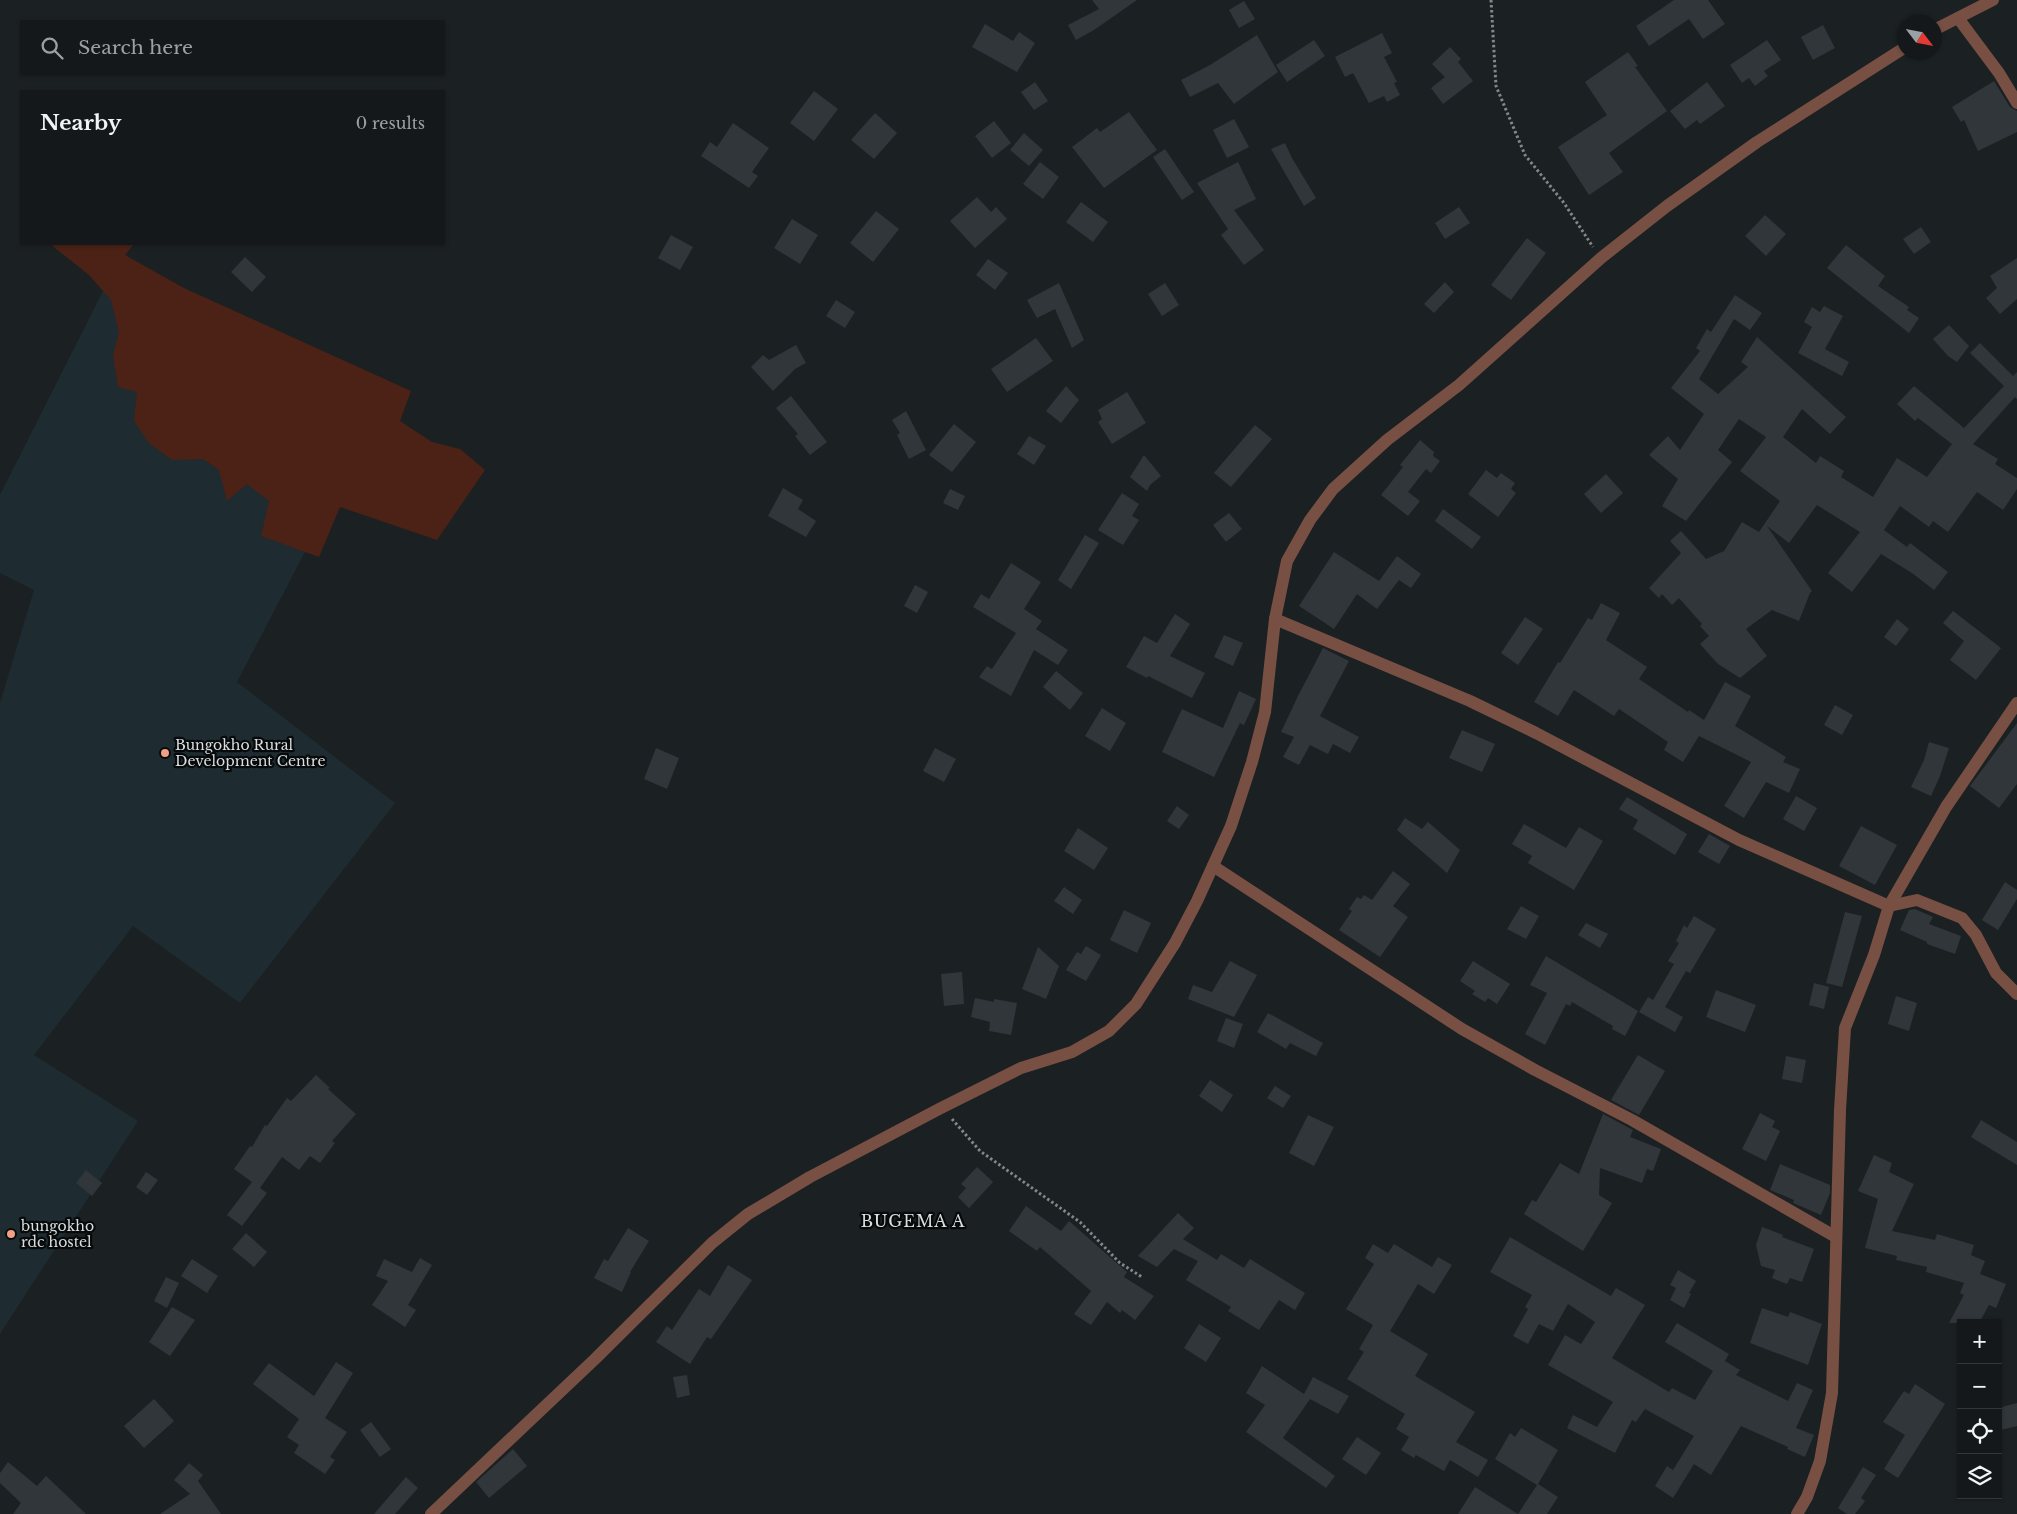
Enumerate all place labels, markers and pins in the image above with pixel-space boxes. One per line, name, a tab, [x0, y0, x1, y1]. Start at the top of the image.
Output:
place label: Bungokho Rural Development Centre	[175, 736, 325, 770]
marker: Bungokho Rural Development Centre	[159, 747, 171, 759]
place label: bungokho rdc hostel	[20, 1217, 94, 1251]
marker: bungokho rdc hostel	[5, 1228, 17, 1240]

